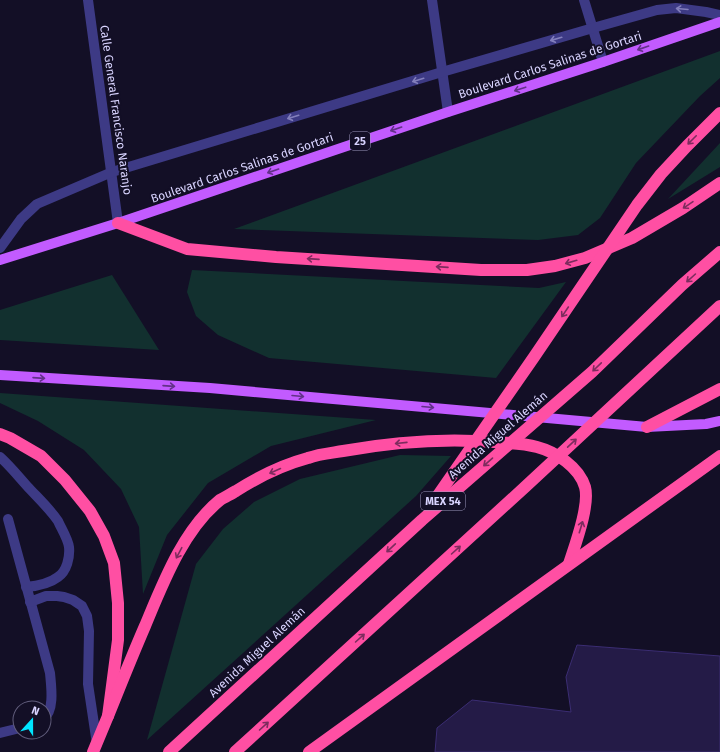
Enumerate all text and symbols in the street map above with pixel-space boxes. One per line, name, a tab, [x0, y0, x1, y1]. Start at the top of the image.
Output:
one-way arrow	[675, 6, 688, 13]
street label: Calle General Francisco Naranjo	[97, 24, 135, 196]
street label: Boulevard Carlos Salinas de Gortari	[456, 29, 644, 101]
one-way arrow	[549, 35, 562, 43]
one-way arrow	[637, 45, 650, 52]
one-way arrow	[412, 76, 424, 84]
one-way arrow	[514, 85, 526, 93]
one-way arrow	[287, 114, 300, 121]
one-way arrow	[390, 126, 403, 133]
street label: Boulevard Carlos Salinas de Gortari	[149, 130, 335, 206]
road number: 25	[350, 132, 370, 150]
one-way arrow	[687, 135, 697, 145]
one-way arrow	[267, 168, 280, 175]
one-way arrow	[682, 201, 693, 209]
one-way arrow	[307, 256, 320, 263]
one-way arrow	[565, 259, 578, 266]
one-way arrow	[436, 264, 449, 271]
one-way arrow	[686, 273, 696, 282]
one-way arrow	[561, 306, 569, 317]
one-way arrow	[592, 362, 602, 372]
one-way arrow	[32, 374, 45, 381]
one-way arrow	[162, 382, 175, 389]
street label: Avenida Miguel Alemán	[446, 388, 550, 482]
one-way arrow	[291, 392, 304, 400]
one-way arrow	[421, 404, 434, 411]
one-way arrow	[567, 438, 577, 448]
one-way arrow	[395, 439, 408, 447]
one-way arrow	[483, 457, 493, 466]
one-way arrow	[269, 467, 281, 475]
road number: MEX 54	[421, 492, 465, 510]
one-way arrow	[578, 520, 585, 533]
one-way arrow	[386, 543, 396, 553]
one-way arrow	[451, 545, 461, 555]
one-way arrow	[174, 547, 182, 559]
street label: Avenida Miguel Alemán	[206, 604, 308, 700]
one-way arrow	[355, 633, 365, 643]
north arrow	[12, 700, 52, 740]
text: N	[30, 704, 41, 719]
one-way arrow	[259, 721, 269, 730]

